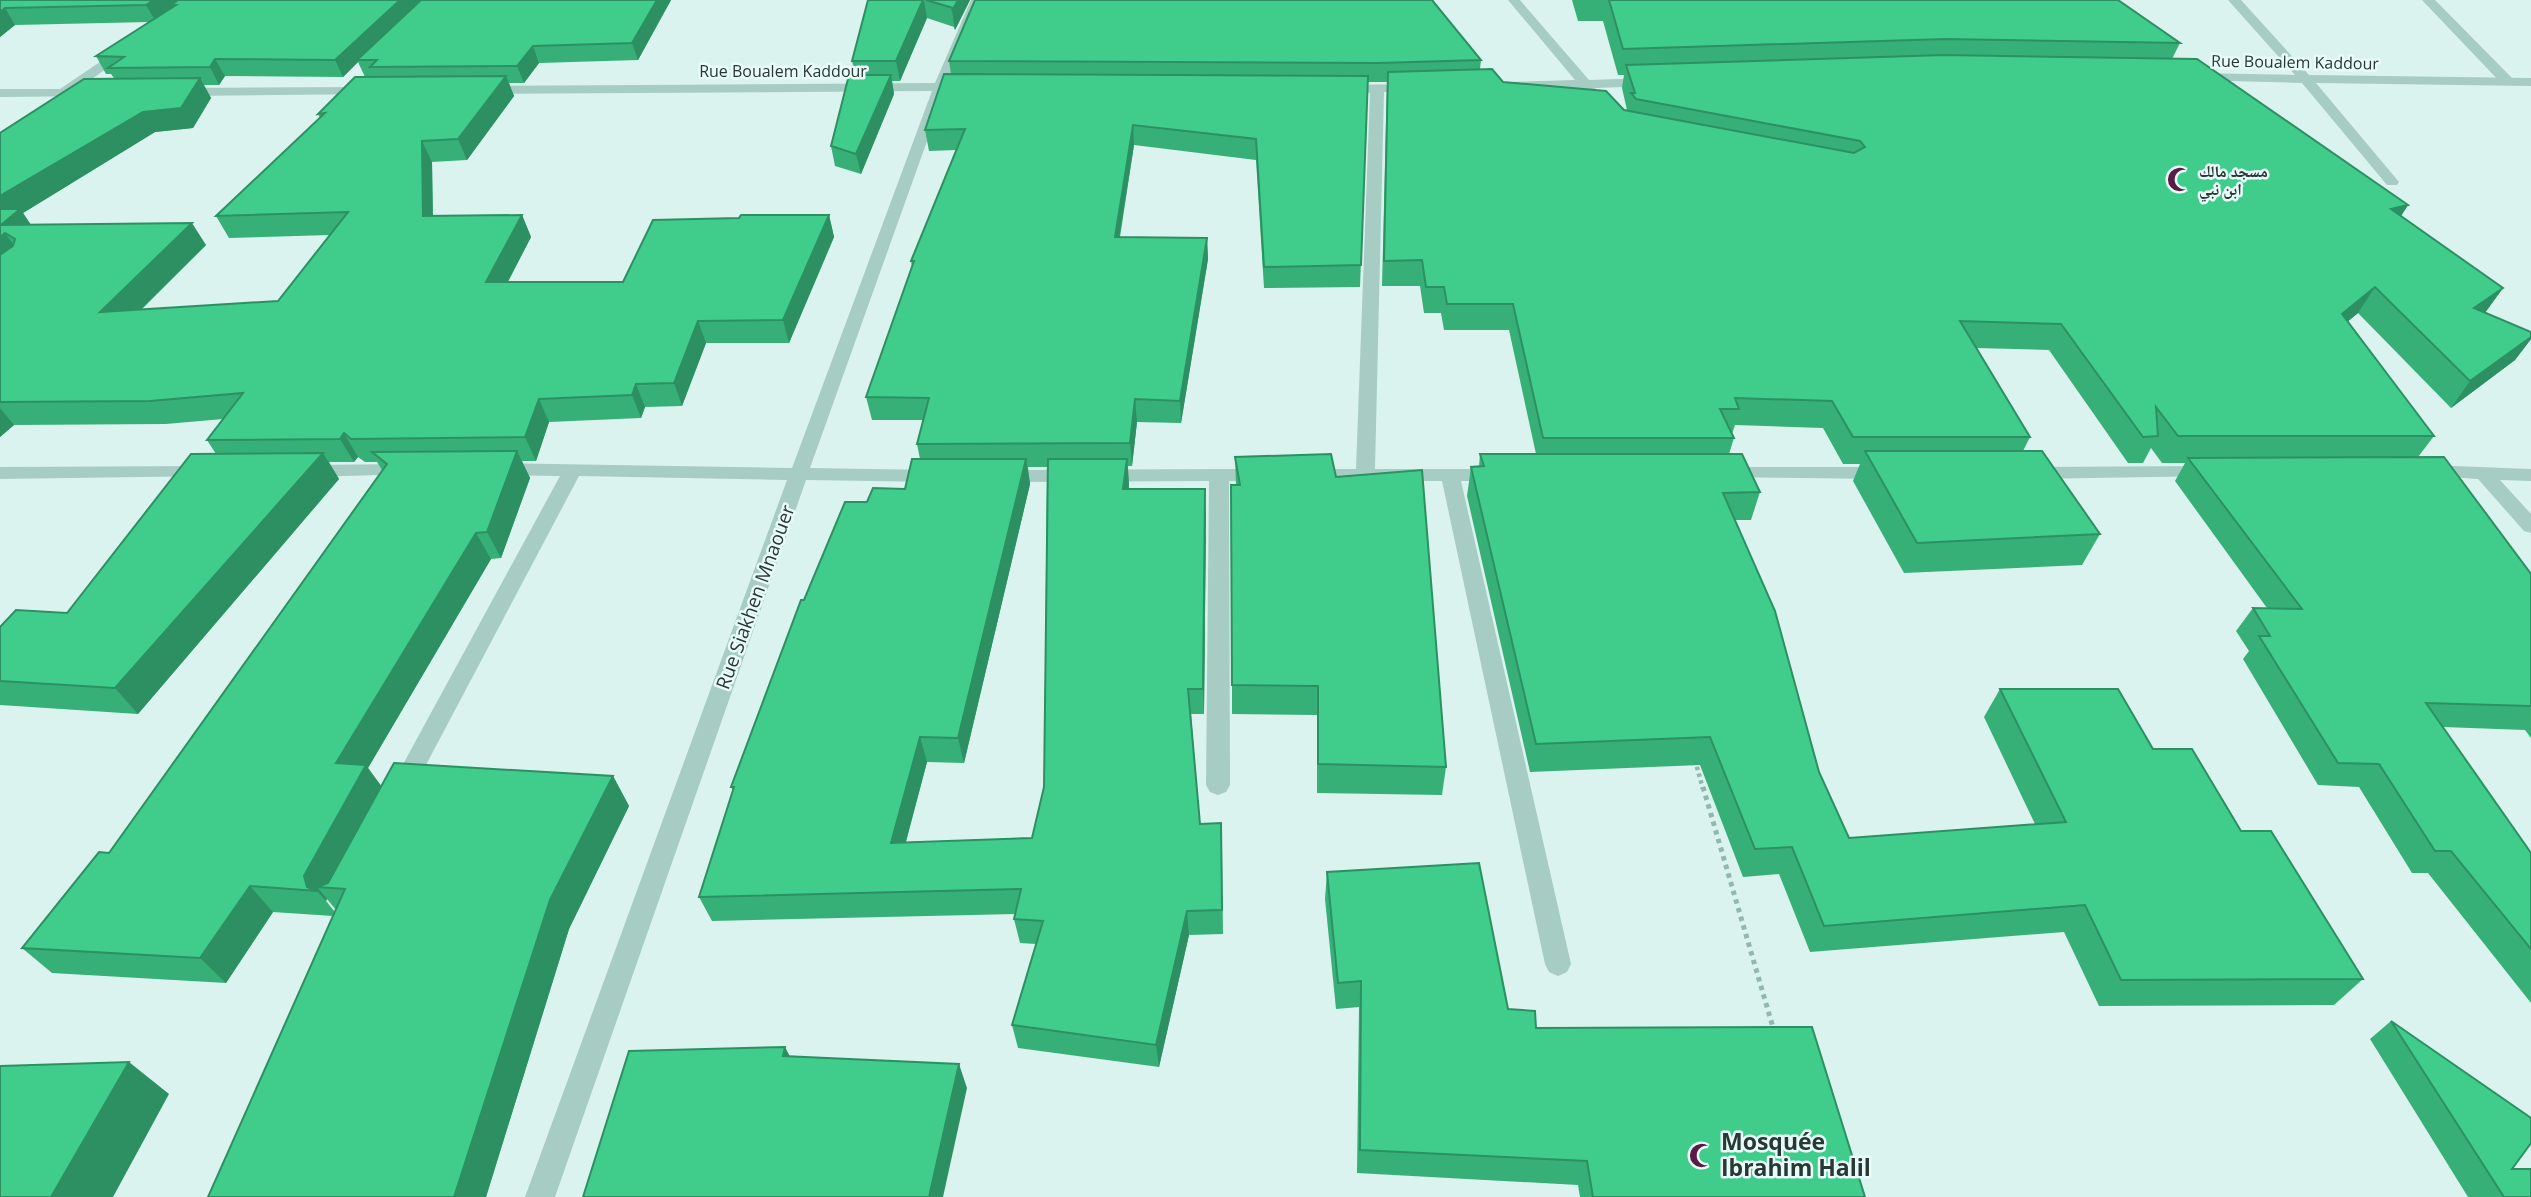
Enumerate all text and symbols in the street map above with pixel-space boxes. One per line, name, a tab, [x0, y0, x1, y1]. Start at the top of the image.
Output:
street label: Rue Boualem Kaddour	[2211, 50, 2379, 74]
street label: Rue Boualem Kaddour	[699, 60, 867, 82]
place label: مسجد مالك ابن نبي	[2199, 160, 2268, 202]
mosque icon: مسجد مالك ابن نبي	[2165, 166, 2193, 194]
street label: Rue Siakhen Mnaouer	[710, 501, 801, 693]
place label: Mosquée Ibrahim Halil	[1721, 1125, 1871, 1183]
mosque icon: Mosquée Ibrahim Halil	[1687, 1141, 1715, 1169]

